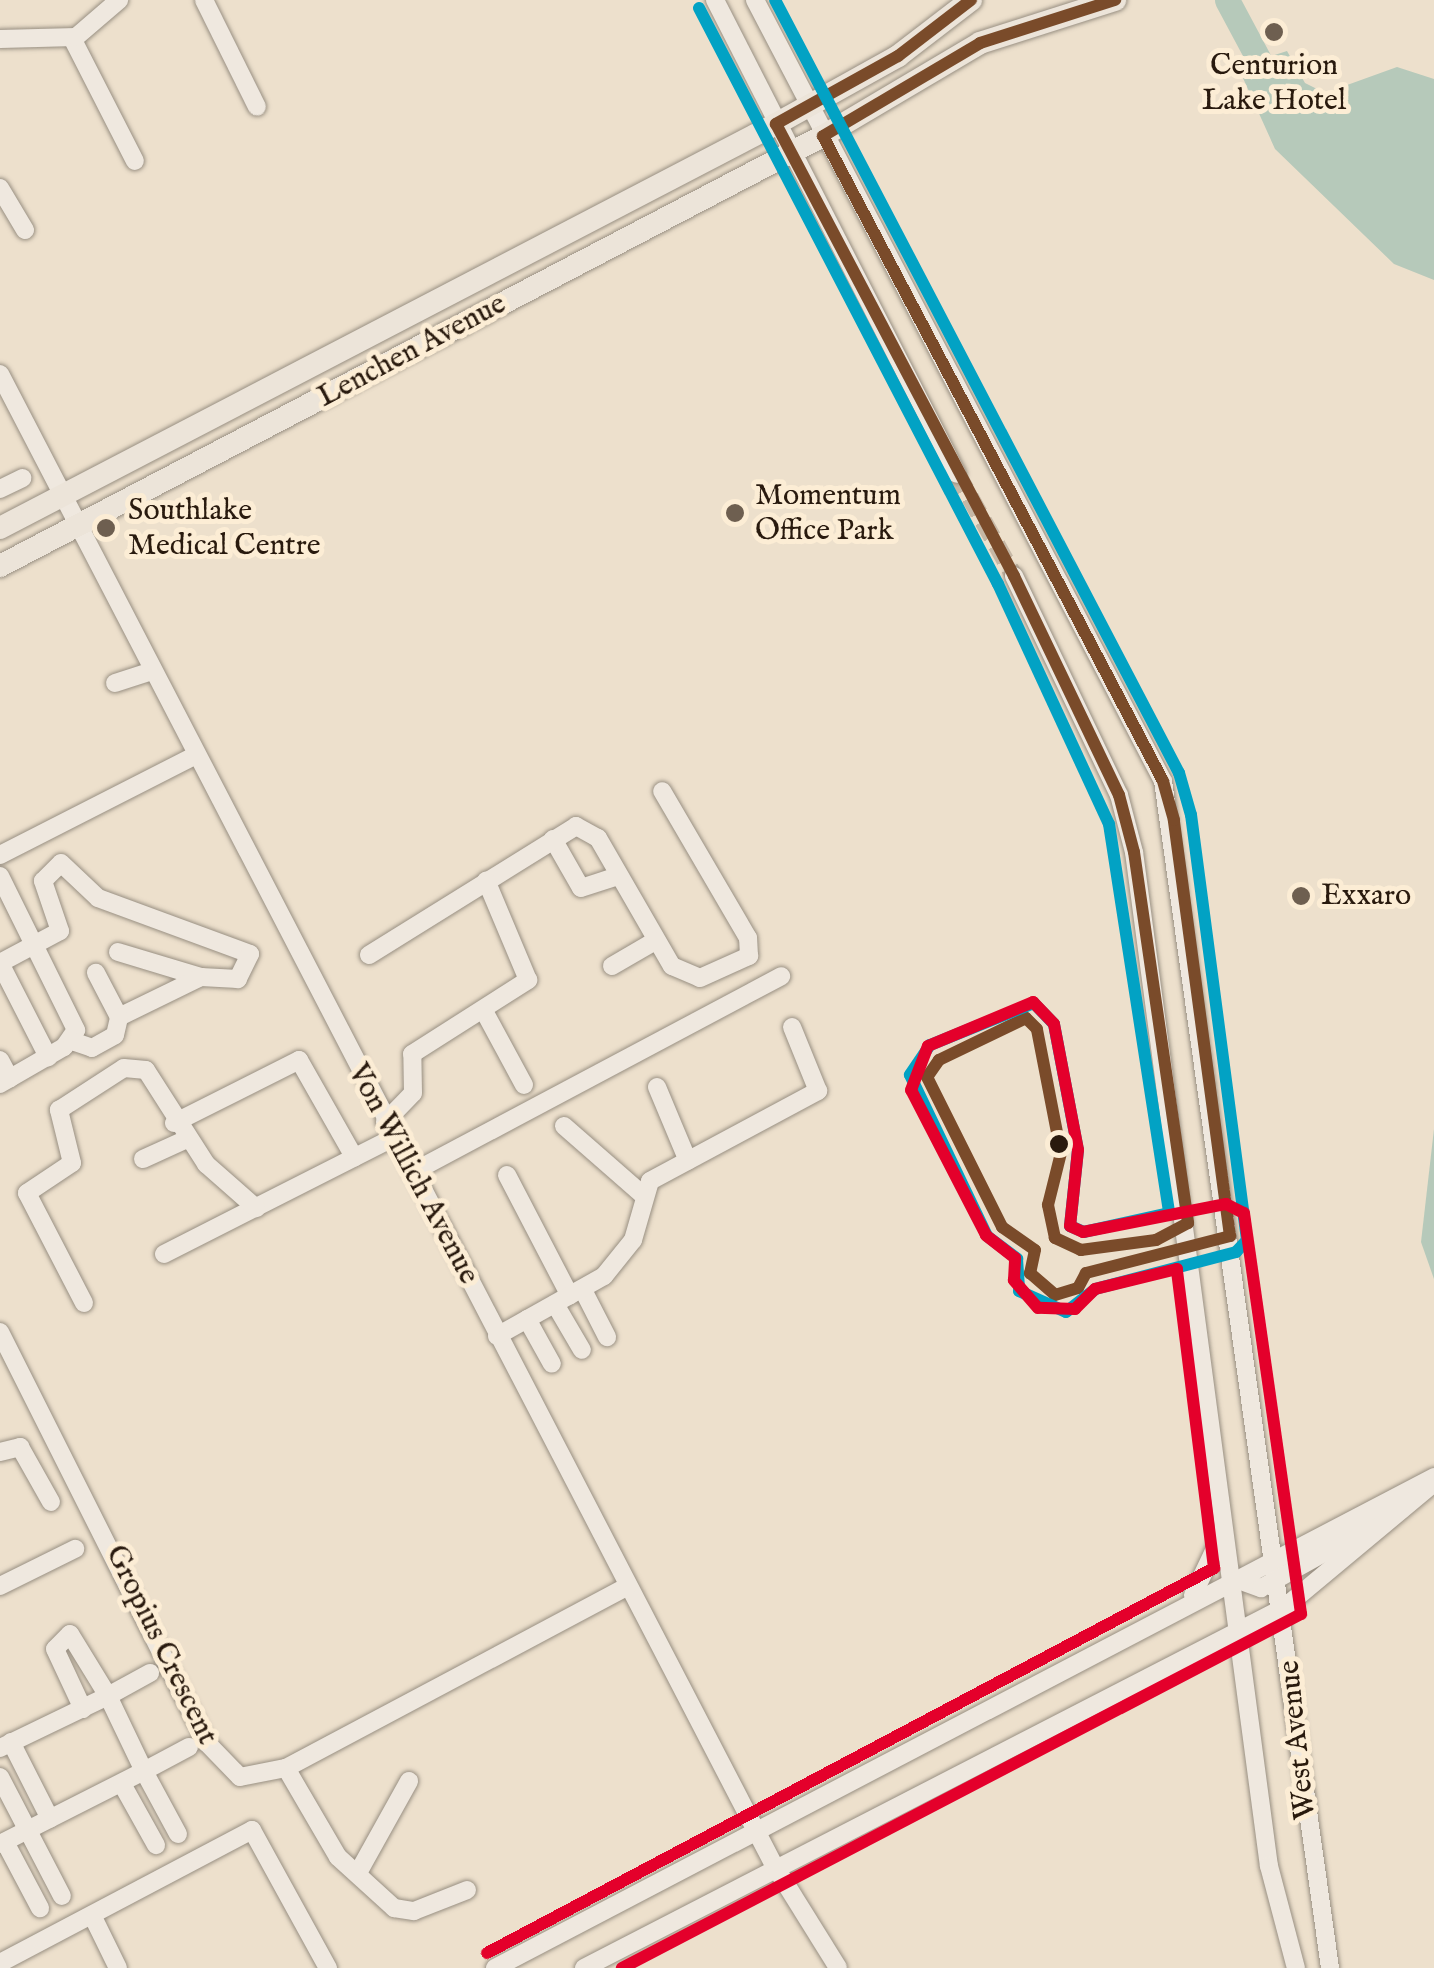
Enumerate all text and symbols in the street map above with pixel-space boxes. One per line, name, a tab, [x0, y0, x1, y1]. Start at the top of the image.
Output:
marker: Centurion Lake Hotel	[1263, 21, 1285, 43]
place label: Centurion Lake Hotel	[1202, 48, 1346, 118]
street label: Lenchen Avenue	[312, 286, 512, 416]
place label: Momentum Office Park	[755, 478, 901, 548]
place label: Southlake Medical Centre	[128, 493, 320, 564]
marker: Momentum Office Park	[724, 502, 746, 524]
marker: Southlake Medical Centre	[93, 515, 119, 541]
place label: Exxaro	[1321, 878, 1411, 914]
marker: Exxaro	[1290, 885, 1312, 907]
street label: Von Willich Avenue	[340, 1058, 486, 1290]
unlabelled marker	[1049, 1134, 1069, 1154]
street label: Gropius Crescent	[97, 1540, 225, 1750]
street label: West Avenue	[1272, 1659, 1324, 1821]

